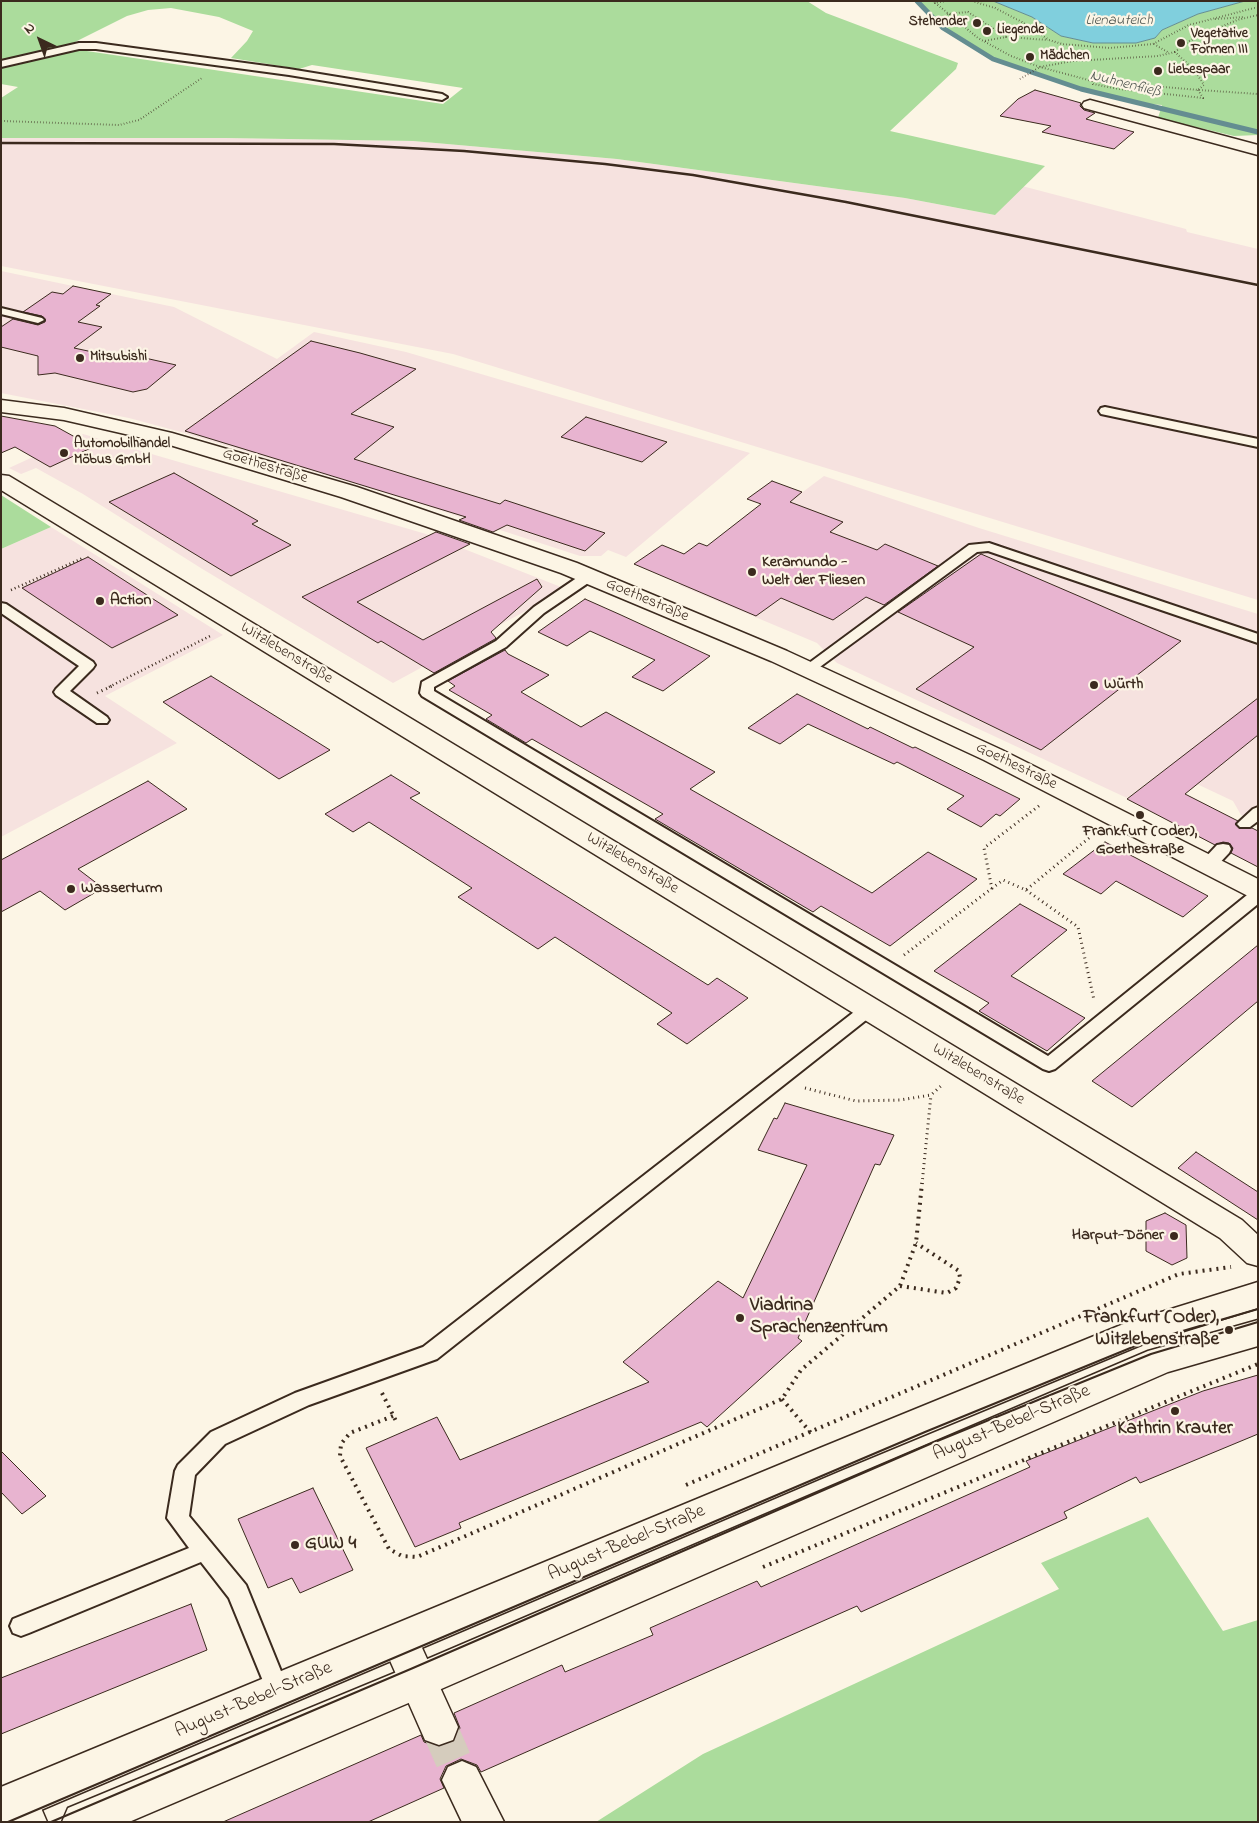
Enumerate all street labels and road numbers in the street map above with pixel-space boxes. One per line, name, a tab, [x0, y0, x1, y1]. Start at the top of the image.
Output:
street label: Goethestraße	[220, 445, 310, 489]
street label: Goethestraße	[603, 575, 691, 627]
street label: Witzlebenstraße	[236, 619, 336, 689]
street label: Goethestraße	[972, 739, 1060, 795]
street label: Witzlebenstraße	[582, 829, 682, 899]
street label: Witzlebenstraße	[928, 1040, 1028, 1110]
street label: August-Bebel-Straße	[930, 1381, 1094, 1467]
street label: August-Bebel-Straße	[545, 1501, 709, 1587]
street label: August-Bebel-Straße	[172, 1658, 336, 1744]

